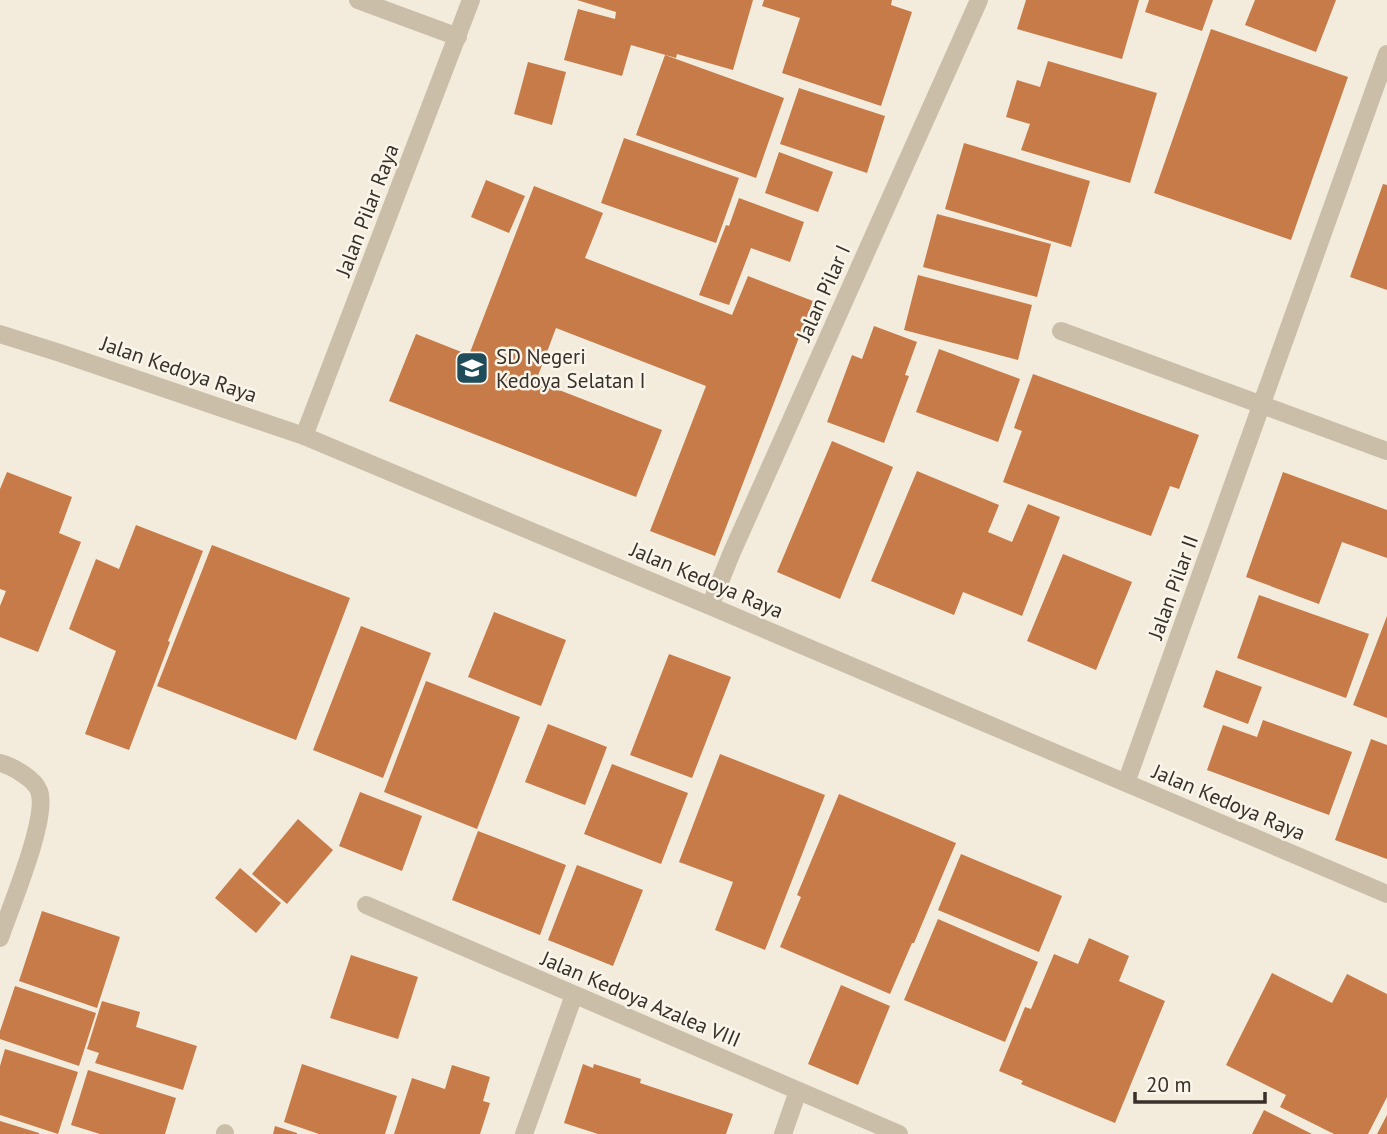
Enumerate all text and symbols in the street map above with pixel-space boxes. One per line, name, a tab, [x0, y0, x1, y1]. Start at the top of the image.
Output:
street label: Jalan Pilar Raya	[329, 140, 405, 281]
street label: Jalan Pilar I	[789, 240, 856, 346]
street label: Jalan Kedoya Raya	[96, 329, 261, 408]
place label: SD Negeri Kedoya Selatan I	[496, 343, 646, 394]
school or university icon: SD Negeri Kedoya Selatan I	[453, 349, 491, 387]
street label: Jalan Pilar II	[1141, 531, 1204, 644]
street label: Jalan Kedoya Raya	[625, 535, 788, 624]
street label: Jalan Kedoya Raya	[1147, 757, 1310, 846]
street label: Jalan Kedoya Azalea VIII	[536, 944, 745, 1053]
scale bar	[1135, 1060, 1264, 1104]
text: 20 m	[1146, 1071, 1192, 1098]

